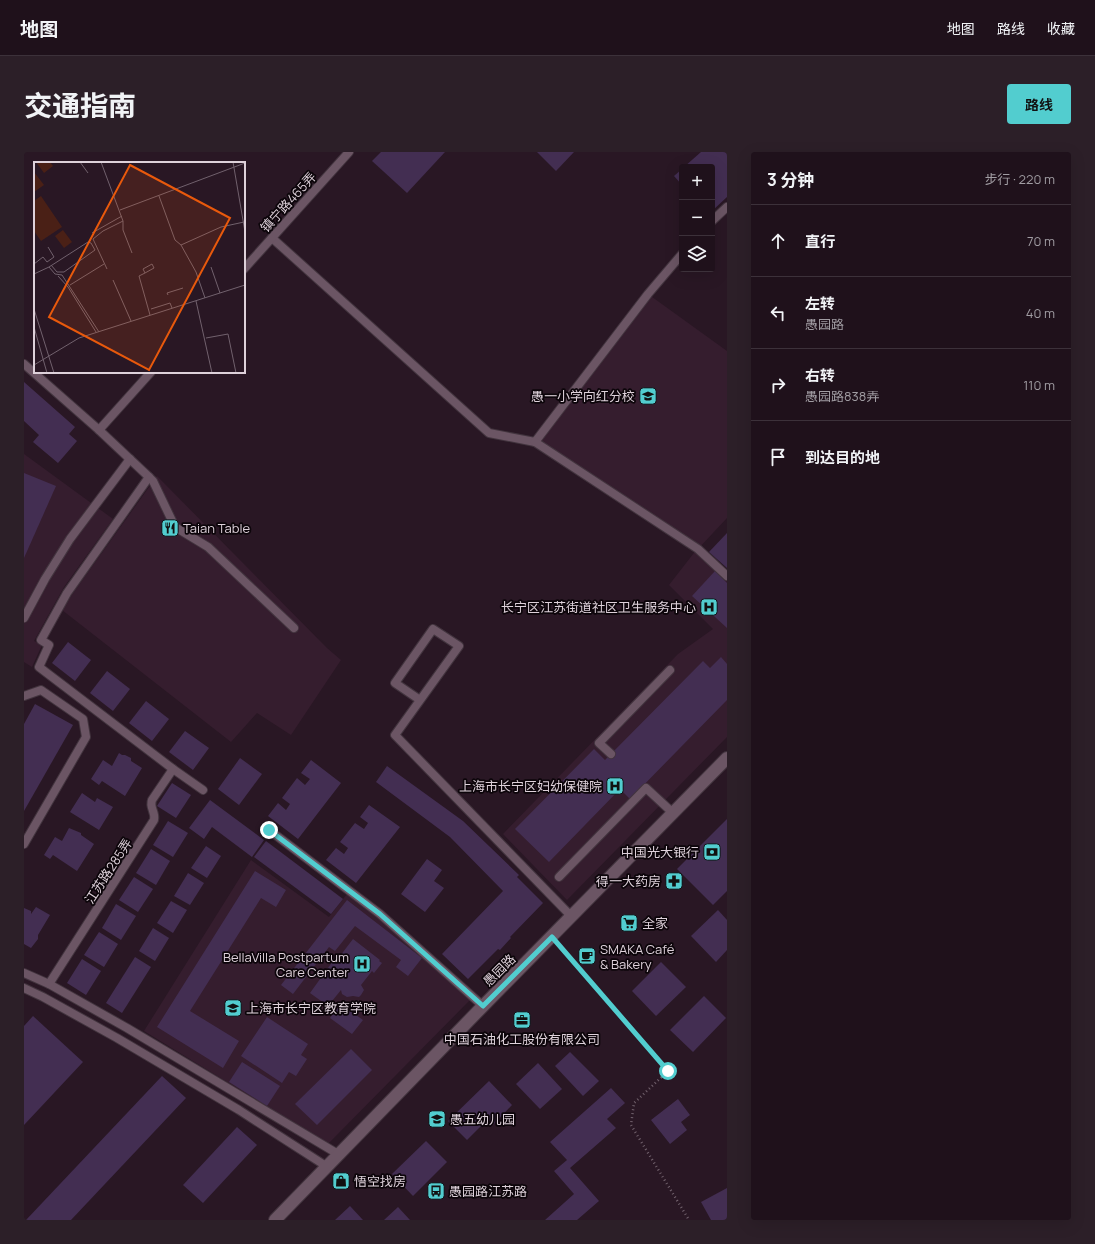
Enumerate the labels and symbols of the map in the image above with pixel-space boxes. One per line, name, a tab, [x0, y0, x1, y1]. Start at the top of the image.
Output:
inset map	[34, 162, 245, 373]
street label: 镇宁路465弄	[256, 168, 320, 236]
school or university icon: 愚一小学向红分校	[638, 386, 658, 406]
place label: 愚一小学向红分校	[531, 387, 635, 405]
restaurant icon: Taian Table	[160, 518, 180, 538]
place label: Taian Table	[183, 519, 250, 537]
hospital icon: 长宁区江苏街道社区卫生服务中心	[699, 597, 719, 617]
place label: 长宁区江苏街道社区卫生服务中心	[501, 598, 696, 616]
hospital icon: 上海市长宁区妇幼保健院	[605, 776, 625, 796]
place label: 上海市长宁区妇幼保健院	[459, 777, 602, 795]
route end	[260, 821, 278, 839]
street label: 江苏路285弄	[80, 835, 136, 907]
bank icon: 中国光大银行	[702, 842, 722, 862]
place label: 中国光大银行	[621, 843, 699, 861]
pharmacy icon: 得一大药房	[664, 871, 684, 891]
place label: 得一大药房	[596, 872, 661, 890]
supermarket icon: 全家	[619, 913, 639, 933]
place label: 全家	[642, 914, 668, 932]
place label: SMAKA Café & Bakery	[600, 940, 675, 973]
cafe icon: SMAKA Café & Bakery	[577, 946, 597, 966]
place label: BellaVilla Postpartum Care Center	[223, 948, 349, 981]
street label: 愚园路	[479, 950, 519, 990]
hospital icon: BellaVilla Postpartum Care Center	[352, 954, 372, 974]
school or university icon: 上海市长宁区教育学院	[223, 998, 243, 1018]
place label: 上海市长宁区教育学院	[246, 999, 376, 1017]
office icon: 中国石油化工股份有限公司	[512, 1010, 532, 1030]
place label: 中国石油化工股份有限公司	[444, 1030, 600, 1048]
route start	[659, 1062, 677, 1080]
school or university icon: 愚五幼儿园	[427, 1109, 447, 1129]
place label: 愚五幼儿园	[450, 1110, 515, 1128]
shop icon: 悟空找房	[331, 1171, 351, 1191]
place label: 悟空找房	[354, 1172, 406, 1190]
bus stop icon: 愚园路江苏路	[426, 1181, 446, 1201]
place label: 愚园路江苏路	[449, 1182, 527, 1200]

